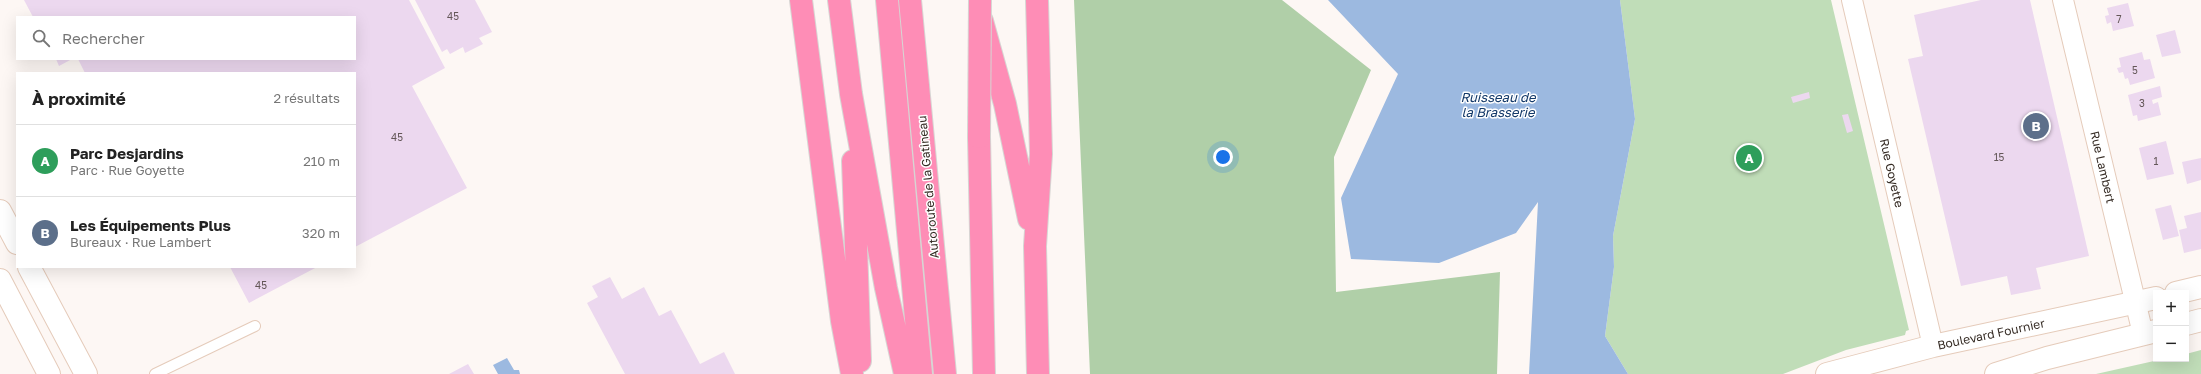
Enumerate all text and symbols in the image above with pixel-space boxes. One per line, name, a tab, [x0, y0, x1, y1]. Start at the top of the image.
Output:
house number: 45	[447, 10, 459, 22]
house number: 7	[2116, 13, 2122, 25]
search box	[16, 16, 356, 60]
icon: search	[30, 27, 52, 49]
text: Rechercher	[62, 29, 145, 47]
house number: 5	[2132, 64, 2138, 76]
text: À proximité	[32, 88, 126, 109]
water label: Ruisseau de la Brasserie	[1460, 89, 1537, 120]
text: 2 résultats	[274, 90, 340, 106]
house number: 3	[2139, 97, 2145, 109]
pin: B	[2023, 111, 2049, 141]
street label: Autoroute de la Gatineau	[914, 115, 942, 259]
street label: Rue Lambert	[2087, 129, 2119, 205]
house number: 45	[391, 131, 403, 143]
street label: Rue Goyette	[1877, 137, 1907, 209]
pin: A	[1736, 143, 1762, 173]
text: Parc Desjardins	[70, 144, 184, 162]
your location	[1213, 147, 1233, 167]
house number: 15	[1994, 151, 2005, 163]
text: A	[40, 153, 50, 169]
text: 210 m	[303, 153, 340, 169]
house number: 1	[2154, 155, 2159, 167]
text: Parc · Rue Goyette	[70, 162, 184, 178]
text: Les Équipements Plus	[70, 216, 231, 234]
text: B	[40, 225, 50, 241]
text: 320 m	[302, 225, 340, 241]
text: Bureaux · Rue Lambert	[70, 234, 212, 250]
house number: 45	[255, 279, 267, 291]
map controls	[2153, 290, 2189, 362]
button: +	[2153, 290, 2189, 326]
street label: Boulevard Fournier	[1936, 315, 2046, 353]
button: −	[2153, 326, 2189, 362]

